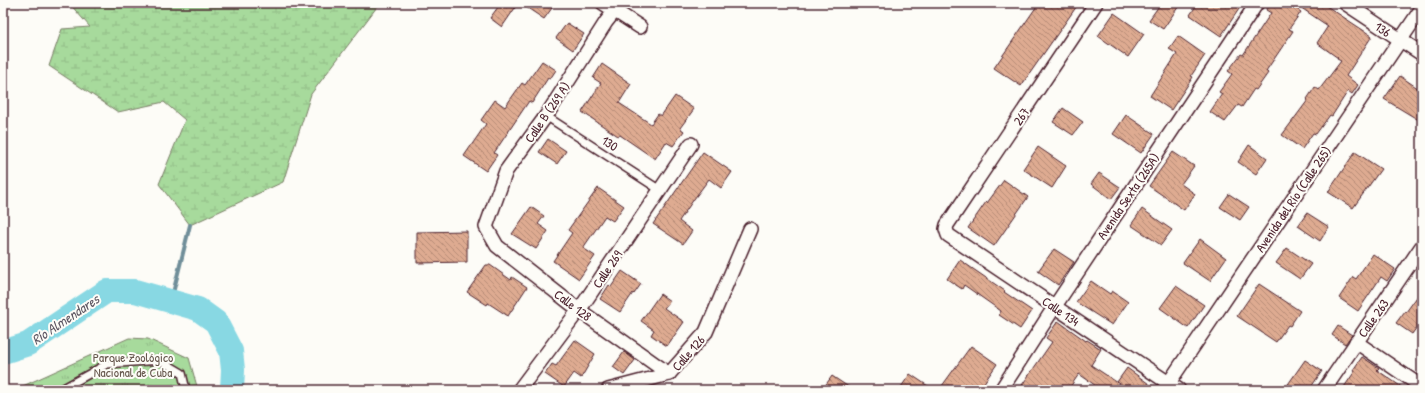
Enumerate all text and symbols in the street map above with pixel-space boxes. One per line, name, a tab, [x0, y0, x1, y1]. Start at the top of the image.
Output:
street label: 136	[1371, 17, 1395, 41]
street label: Calle B (269 A)	[520, 78, 574, 146]
street label: 267	[1009, 104, 1033, 128]
street label: 130	[598, 131, 622, 155]
street label: Avenida del Río (Calle 265)	[1251, 142, 1335, 256]
street label: Avenida Sexta (265A)	[1092, 149, 1164, 243]
street label: Calle 269	[588, 246, 626, 291]
street label: Calle 128	[551, 285, 596, 325]
water label: Río Almendares	[28, 289, 104, 349]
street label: Calle 134	[1039, 292, 1083, 330]
street label: Calle 263	[1353, 295, 1393, 341]
street label: Calle 126	[667, 331, 709, 375]
park label: Parque Zoológico Nacional de Cuba	[93, 348, 173, 381]

